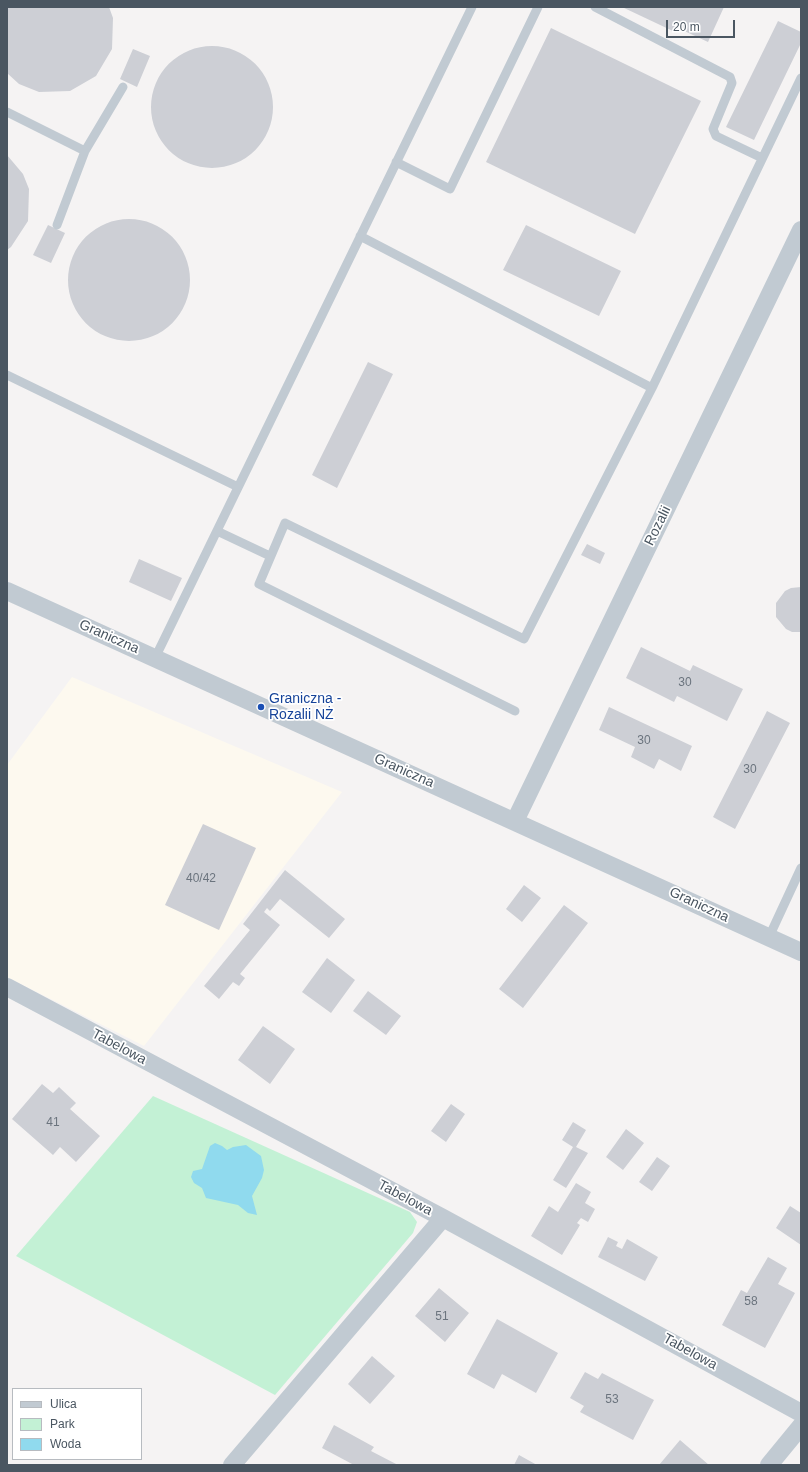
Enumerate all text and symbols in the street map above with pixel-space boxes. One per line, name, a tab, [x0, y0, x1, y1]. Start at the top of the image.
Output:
scale bar	[668, 12, 737, 38]
text: 20 m	[673, 20, 700, 34]
street label: Rozalii	[641, 503, 675, 549]
street label: Graniczna	[76, 616, 142, 658]
house number: 30	[678, 676, 692, 690]
place label: Graniczna - Rozalii NŻ	[269, 691, 341, 724]
marker: Graniczna - Rozalii NŻ	[256, 702, 266, 712]
house number: 30	[637, 734, 651, 748]
street label: Graniczna	[371, 750, 437, 792]
house number: 30	[743, 763, 757, 777]
house number: 40/42	[186, 872, 216, 886]
street label: Graniczna	[667, 884, 731, 926]
street label: Tabelowa	[89, 1026, 149, 1068]
house number: 41	[46, 1116, 60, 1130]
street label: Tabelowa	[375, 1177, 435, 1219]
house number: 58	[744, 1295, 758, 1309]
house number: 51	[435, 1310, 449, 1324]
street label: Tabelowa	[660, 1330, 720, 1374]
legend	[12, 1388, 142, 1460]
house number: 53	[605, 1393, 619, 1407]
text: Ulica	[50, 1397, 77, 1411]
text: Park	[50, 1417, 75, 1431]
text: Woda	[50, 1437, 81, 1451]

